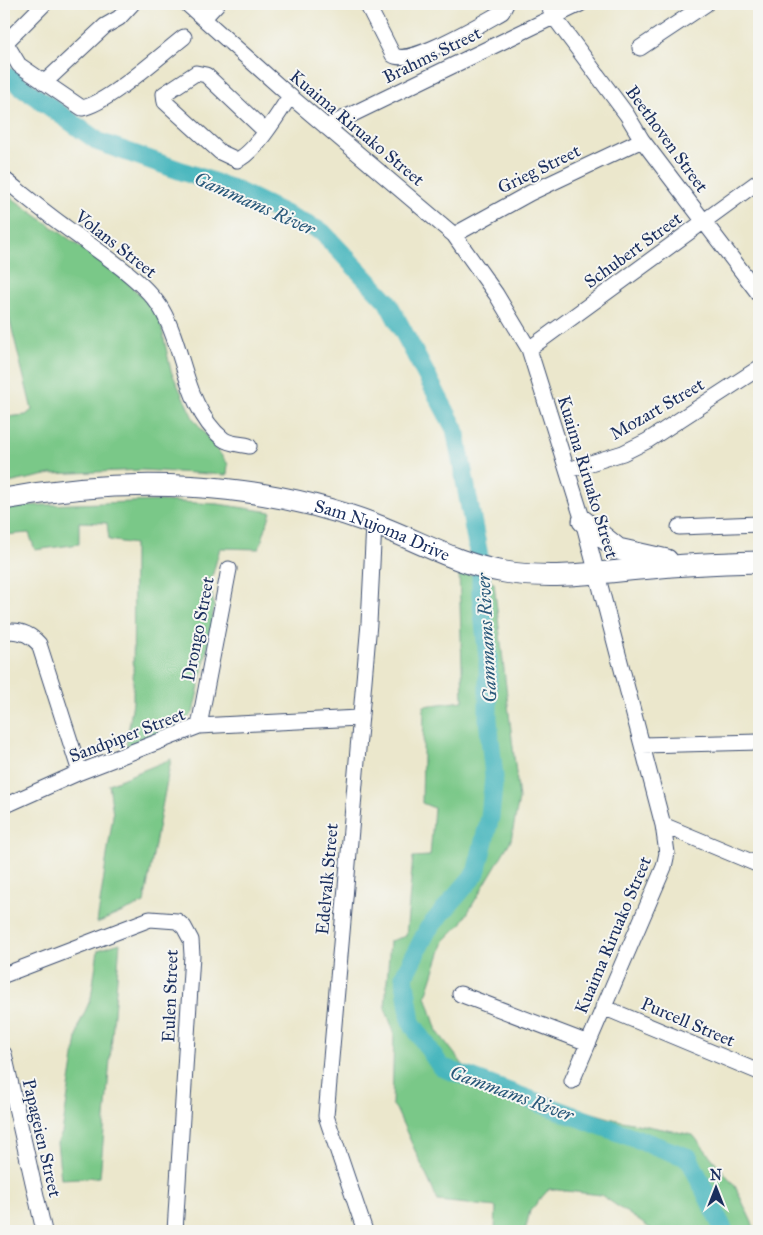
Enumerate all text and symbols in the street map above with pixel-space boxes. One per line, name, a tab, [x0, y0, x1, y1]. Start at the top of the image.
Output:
street label: Brahms Street	[379, 22, 485, 88]
street label: Kuaima Riruako Street	[285, 65, 429, 191]
street label: Beethoven Street	[621, 81, 713, 197]
street label: Grieg Street	[494, 139, 585, 199]
water label: Gammams River	[191, 167, 320, 241]
street label: Volans Street	[70, 205, 162, 283]
street label: Schubert Street	[580, 207, 687, 293]
street label: Mozart Street	[606, 373, 709, 445]
street label: Kuaima Riruako Street	[553, 393, 623, 562]
street label: Sam Nujoma Drive	[312, 495, 453, 566]
water label: Gammams River	[472, 571, 501, 703]
street label: Drongo Street	[177, 574, 220, 683]
street label: Sandpiper Street	[66, 703, 189, 767]
street label: Edelvalk Street	[311, 822, 343, 936]
street label: Kuaima Riruako Street	[570, 852, 656, 1017]
street label: Eulen Street	[157, 948, 183, 1043]
street label: Purcell Street	[638, 992, 739, 1052]
water label: Gammams River	[447, 1060, 578, 1127]
street label: Papageien Street	[17, 1077, 66, 1200]
north arrow	[690, 1162, 740, 1212]
text: N	[710, 1167, 722, 1184]

